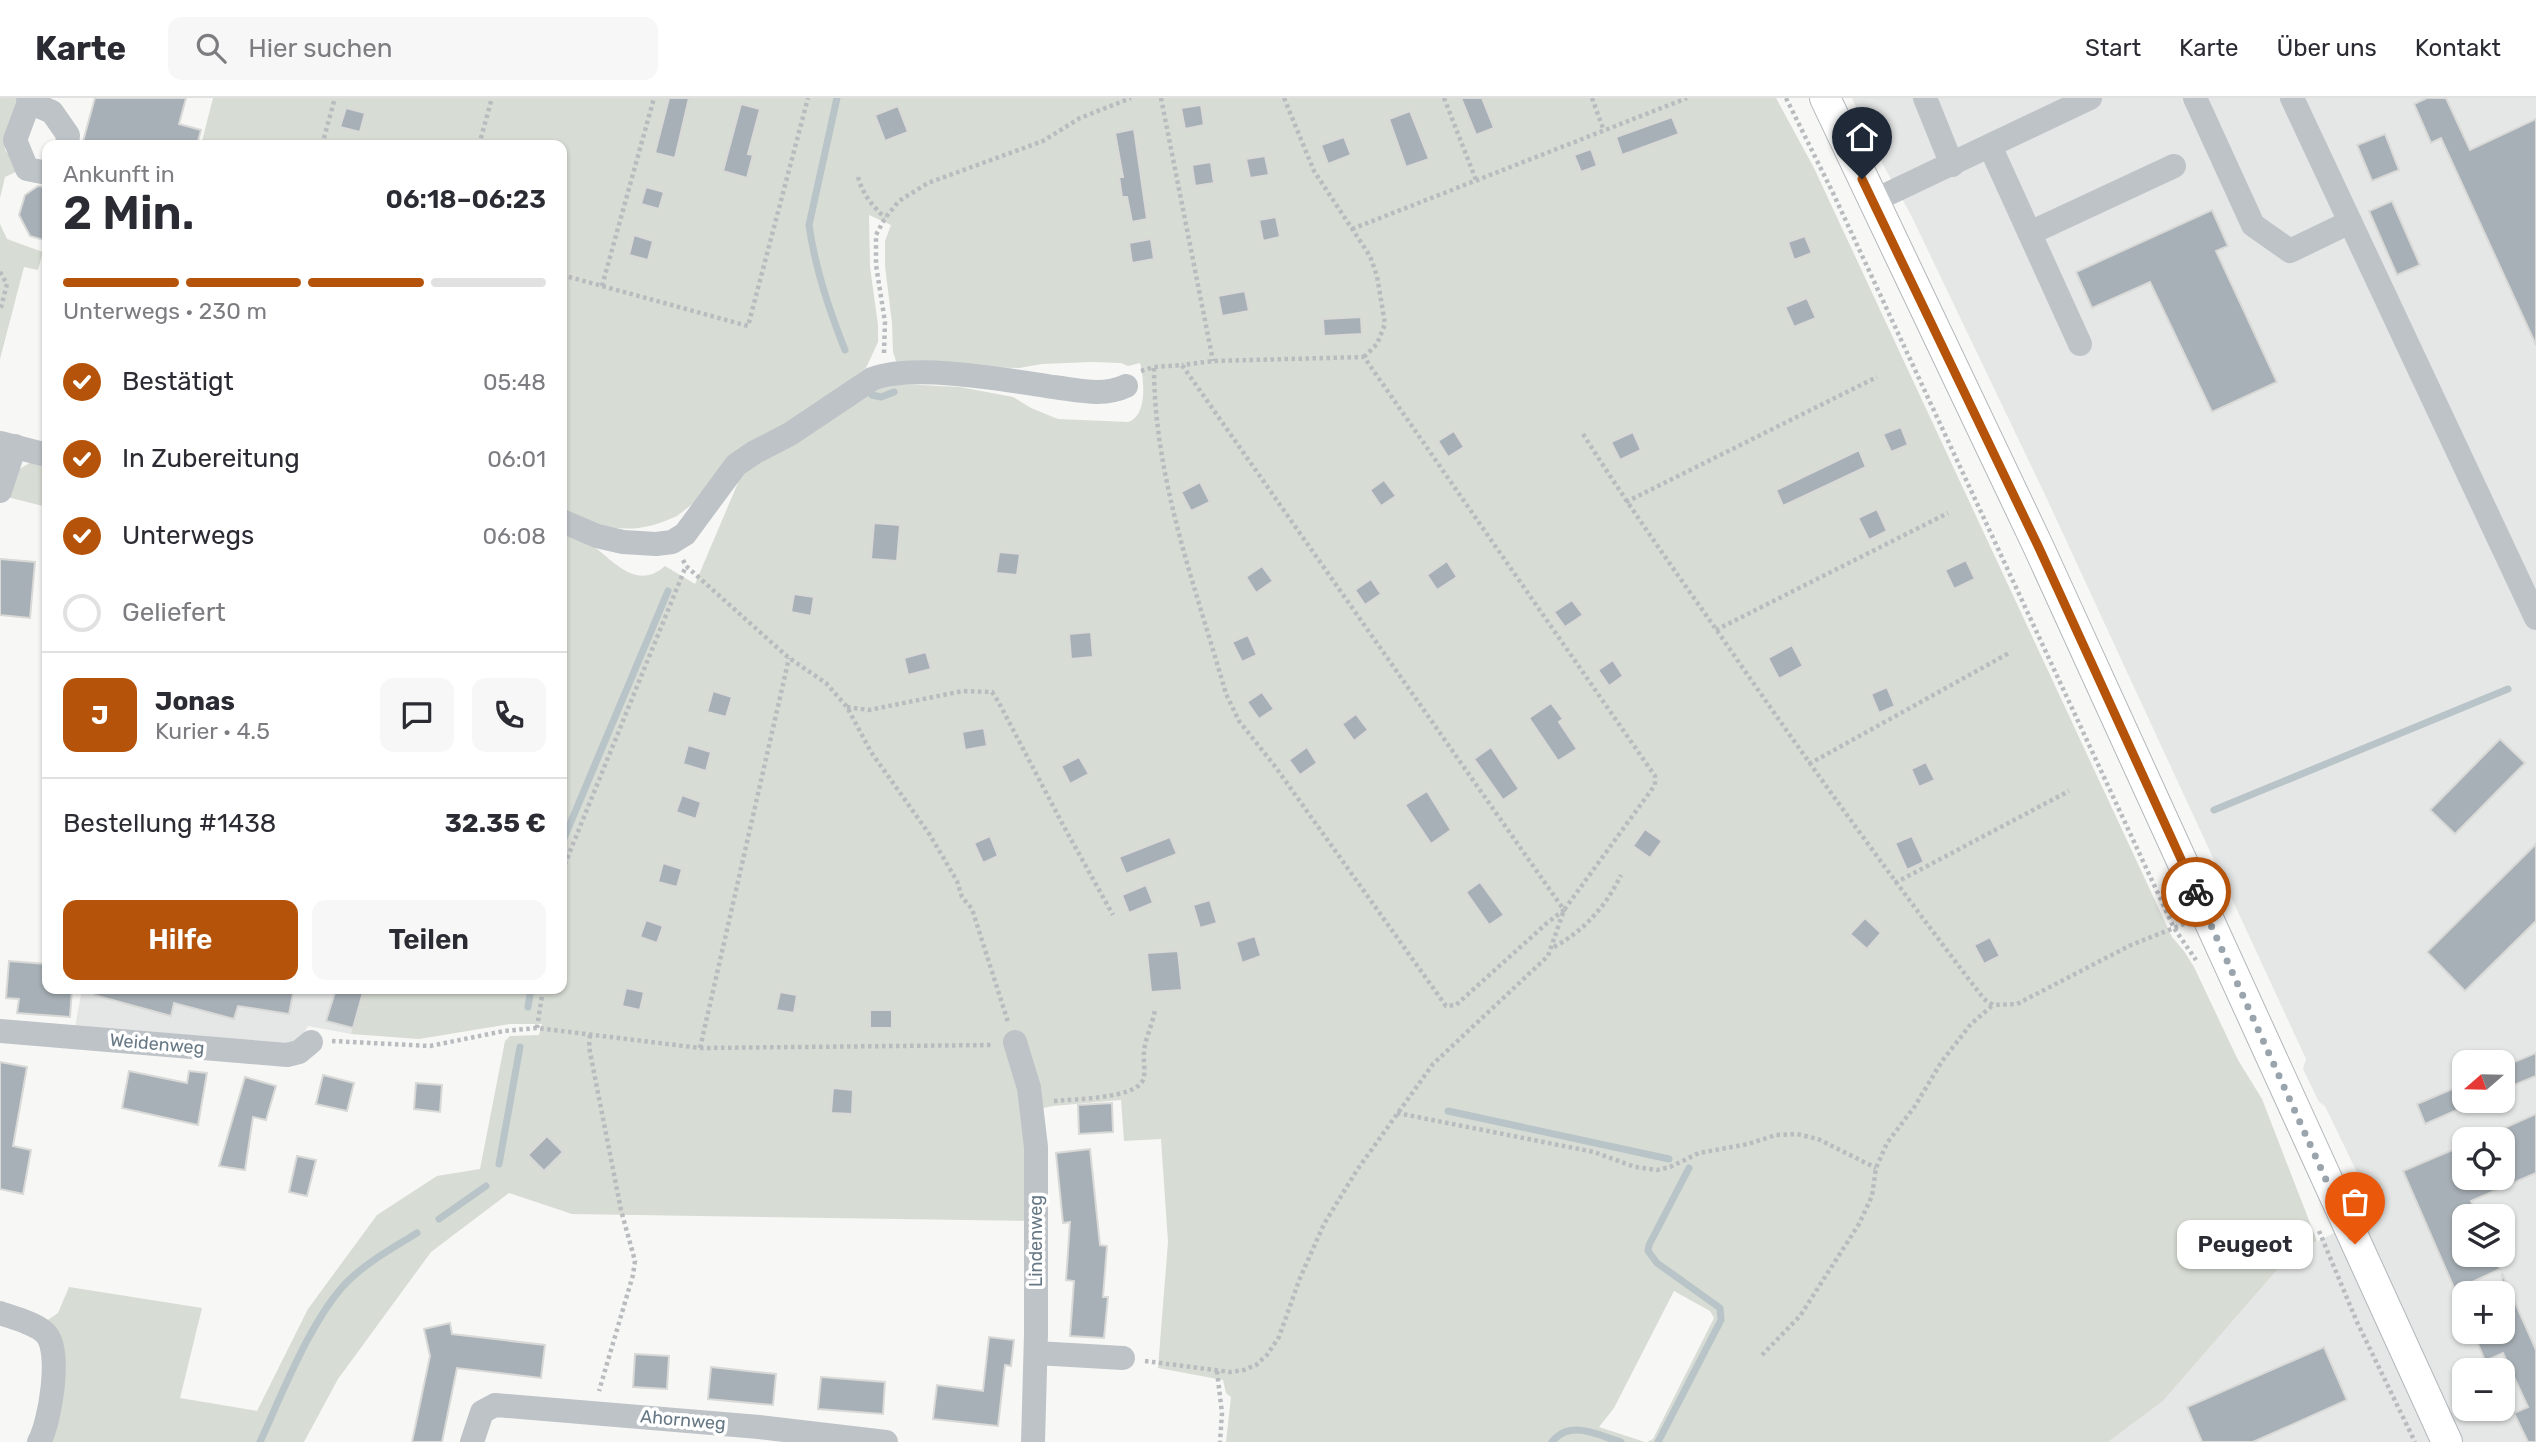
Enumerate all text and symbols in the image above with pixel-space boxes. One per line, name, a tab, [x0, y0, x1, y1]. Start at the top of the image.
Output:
search box	[168, 17, 658, 80]
text: Karte	[35, 29, 126, 68]
icon: search	[192, 29, 230, 67]
text: Hier suchen	[248, 33, 393, 64]
text: Start	[2085, 34, 2141, 62]
text: Karte	[2179, 34, 2239, 62]
text: Über uns	[2277, 34, 2377, 62]
text: Kontakt	[2415, 34, 2501, 62]
pin	[1832, 107, 1892, 179]
icon: home	[1843, 118, 1881, 156]
text: Ankunft in	[63, 160, 175, 188]
text: 06:18–06:23	[386, 184, 546, 215]
text: 2 Min.	[63, 186, 194, 241]
text: Unterwegs · 230 m	[63, 297, 267, 325]
icon: check	[63, 363, 101, 401]
text: Bestätigt	[122, 366, 234, 397]
text: 05:48	[483, 368, 546, 396]
icon: check	[63, 440, 101, 478]
text: In Zubereitung	[122, 443, 300, 474]
text: 06:01	[487, 445, 546, 473]
icon: check	[63, 517, 101, 555]
text: Unterwegs	[122, 520, 254, 551]
text: 06:08	[482, 522, 546, 550]
text: Geliefert	[122, 597, 226, 628]
button: chat	[380, 678, 454, 752]
button: phone	[472, 678, 546, 752]
text: Jonas	[155, 686, 235, 717]
text: J	[91, 700, 109, 731]
text: Kurier · 4.5	[155, 717, 270, 745]
text: Bestellung #1438	[63, 808, 276, 839]
text: 32.35 €	[445, 808, 546, 839]
courier	[2161, 857, 2231, 927]
icon: bike	[2177, 873, 2215, 911]
button: Hilfe	[63, 900, 298, 980]
button: Teilen	[312, 900, 546, 980]
street label: Weidenweg	[109, 1029, 205, 1059]
north arrow	[2452, 1050, 2515, 1113]
map controls	[2452, 1050, 2515, 1421]
button: locate	[2452, 1127, 2515, 1190]
pin	[2325, 1172, 2385, 1244]
icon: bag	[2336, 1183, 2374, 1221]
street label: Lindenweg	[1025, 1195, 1047, 1287]
button: layers	[2452, 1204, 2515, 1267]
callout: Peugeot	[2176, 1220, 2313, 1268]
text: Peugeot	[2197, 1230, 2293, 1258]
button: +	[2452, 1281, 2515, 1344]
button: −	[2452, 1358, 2515, 1421]
street label: Ahornweg	[639, 1405, 727, 1435]

